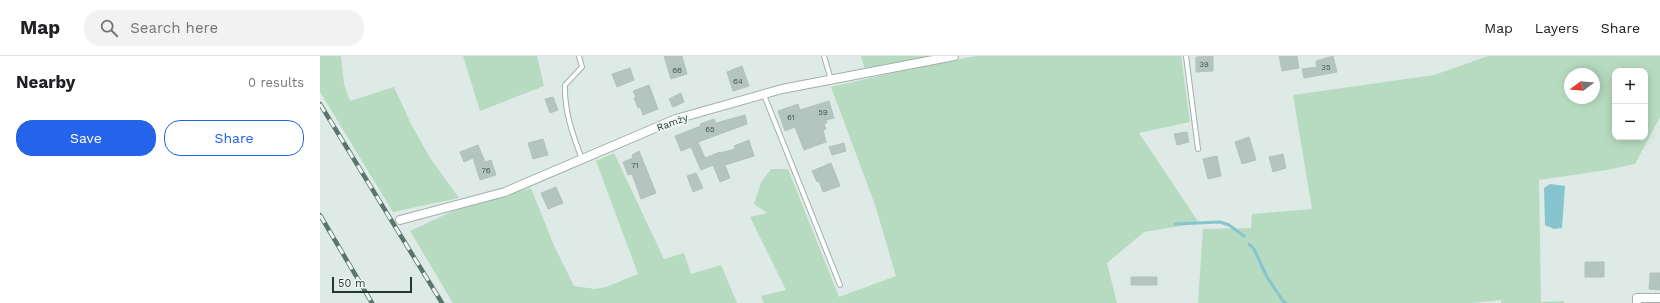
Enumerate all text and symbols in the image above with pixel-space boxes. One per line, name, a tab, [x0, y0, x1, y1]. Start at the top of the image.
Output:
search box	[84, 10, 364, 46]
text: Map	[20, 16, 60, 39]
icon: search	[98, 17, 120, 39]
text: Search here	[130, 19, 218, 37]
text: Map	[1484, 20, 1513, 36]
text: Layers	[1535, 20, 1579, 36]
text: Share	[1601, 20, 1640, 36]
house number: 39	[1199, 60, 1209, 69]
house number: 35	[1321, 63, 1331, 72]
house number: 66	[672, 66, 682, 75]
north arrow	[1564, 68, 1600, 104]
map controls	[1612, 68, 1648, 140]
button: +	[1612, 68, 1648, 104]
text: Nearby	[16, 72, 75, 92]
text: 0 results	[248, 75, 304, 90]
house number: 64	[733, 77, 743, 86]
button: −	[1612, 104, 1648, 140]
house number: 59	[818, 108, 828, 117]
street label: Ramży	[655, 111, 690, 133]
house number: 61	[787, 113, 795, 122]
button: Save	[16, 120, 156, 156]
button: Share	[164, 120, 304, 156]
house number: 65	[705, 125, 715, 134]
house number: 71	[631, 161, 639, 170]
house number: 76	[481, 166, 491, 175]
scale bar	[332, 275, 412, 294]
text: 50 m	[338, 277, 365, 290]

